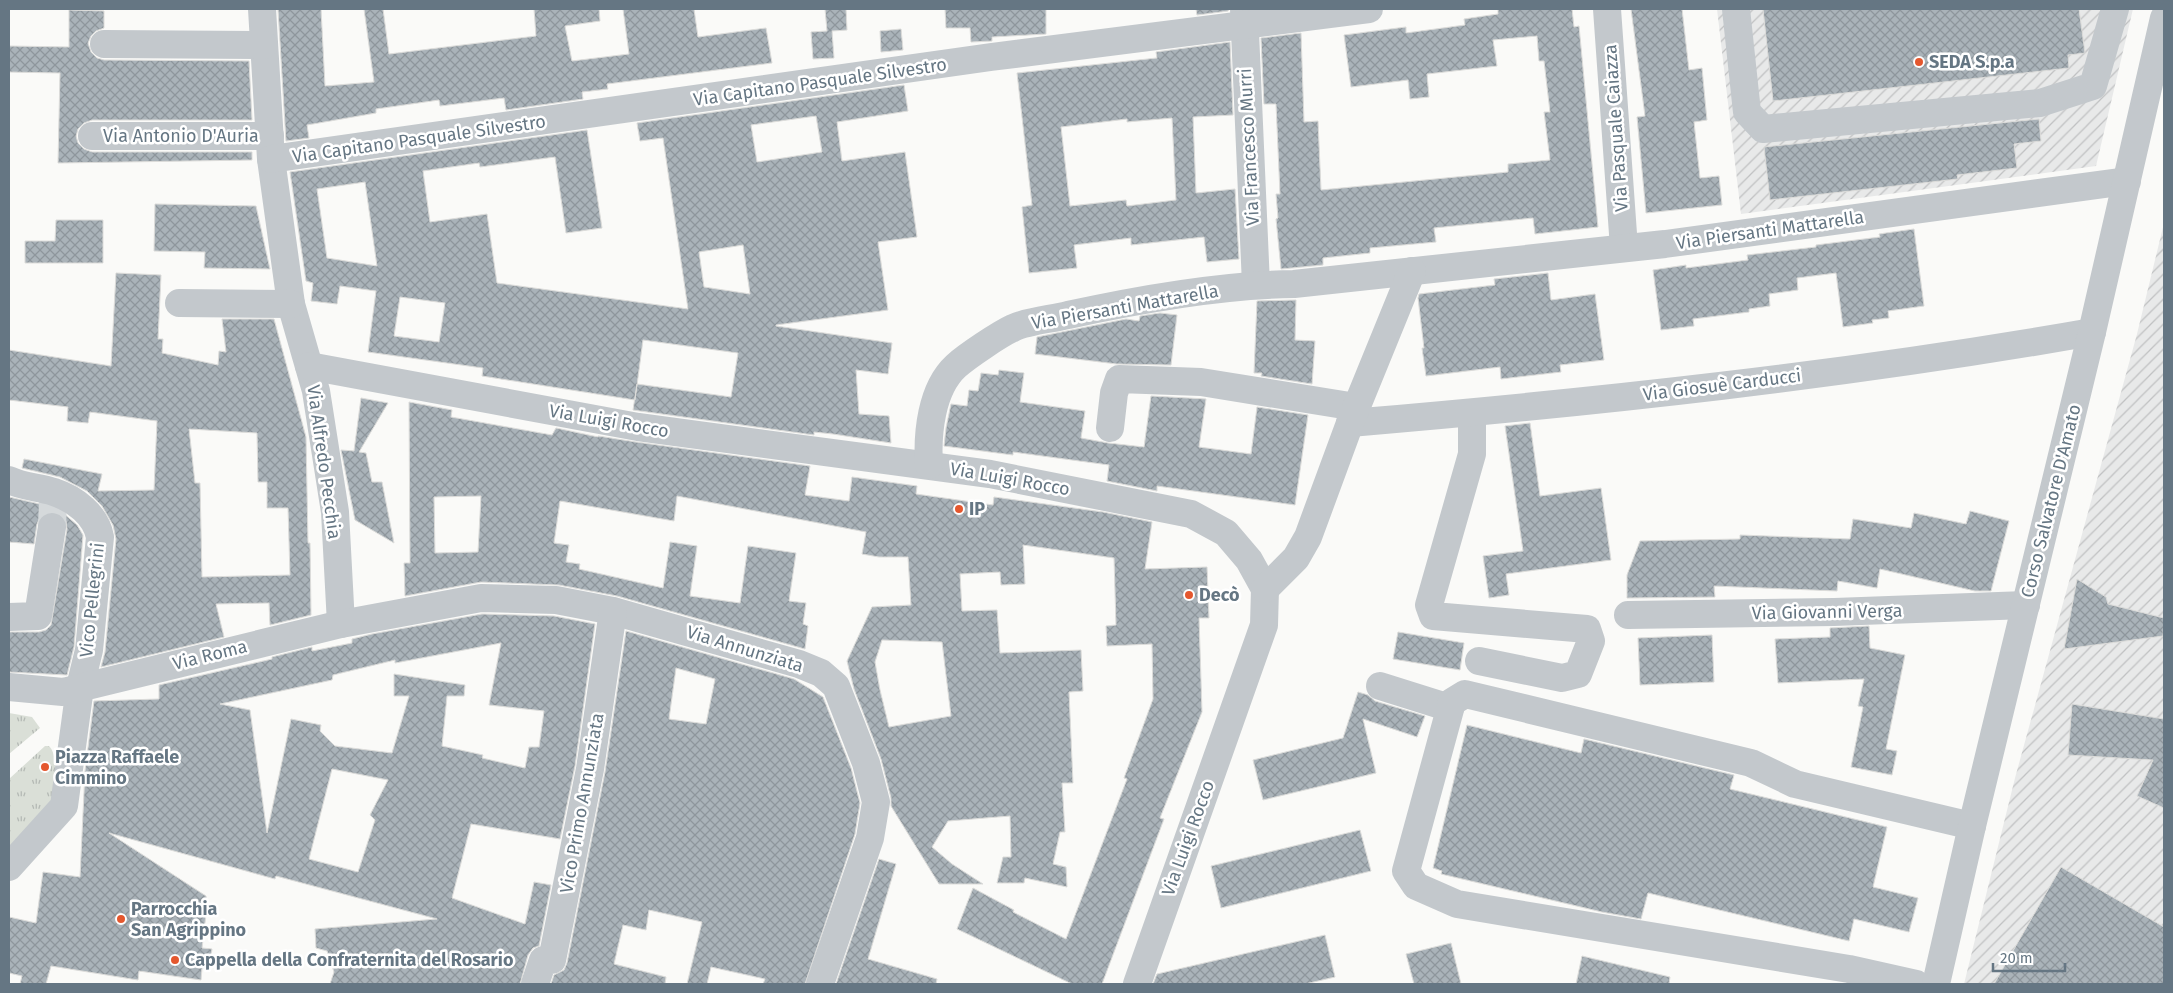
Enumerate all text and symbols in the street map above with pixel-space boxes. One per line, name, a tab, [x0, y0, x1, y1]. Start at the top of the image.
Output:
street label: Via Pasquale Caiazza	[1599, 44, 1633, 212]
place label: SEDA S.p.a	[1929, 51, 2015, 73]
street label: Via Capitano Pasquale Silvestro	[692, 53, 948, 111]
marker: SEDA S.p.a	[1913, 56, 1925, 68]
street label: Via Francesco Murri	[1234, 68, 1264, 226]
street label: Via Capitano Pasquale Silvestro	[291, 110, 547, 168]
street label: Via Antonio D'Auria	[103, 125, 259, 147]
street label: Via Piersanti Mattarella	[1675, 206, 1865, 254]
street label: Via Piersanti Mattarella	[1030, 280, 1220, 334]
street label: Via Giosuè Carducci	[1642, 364, 1802, 406]
street label: Via Alfredo Pecchia	[302, 383, 346, 541]
street label: Via Luigi Rocco	[547, 400, 671, 442]
street label: Corso Salvatore D'Amato	[2016, 402, 2086, 600]
street label: Via Luigi Rocco	[948, 458, 1072, 500]
place label: IP	[969, 498, 985, 520]
marker: IP	[953, 503, 965, 515]
street label: Vico Pellegrini	[75, 541, 109, 659]
place label: Decò	[1199, 584, 1239, 606]
marker: Decò	[1183, 589, 1195, 601]
street label: Via Giovanni Verga	[1751, 600, 1903, 624]
street label: Via Annunziata	[684, 621, 806, 677]
street label: Via Roma	[170, 635, 250, 675]
street label: Vico Primo Annunziata	[555, 711, 609, 895]
place label: Piazza Raffaele Cimmino	[55, 746, 179, 789]
marker: Piazza Raffaele Cimmino	[39, 761, 51, 773]
street label: Via Luigi Rocco	[1157, 777, 1219, 899]
place label: Parrocchia San Agrippino	[131, 898, 246, 941]
marker: Parrocchia San Agrippino	[115, 913, 127, 925]
scale bar	[1993, 940, 2066, 972]
place label: Cappella della Confraternita del Rosario	[185, 949, 513, 971]
text: 20 m	[2000, 949, 2033, 967]
marker: Cappella della Confraternita del Rosario	[169, 954, 181, 966]

